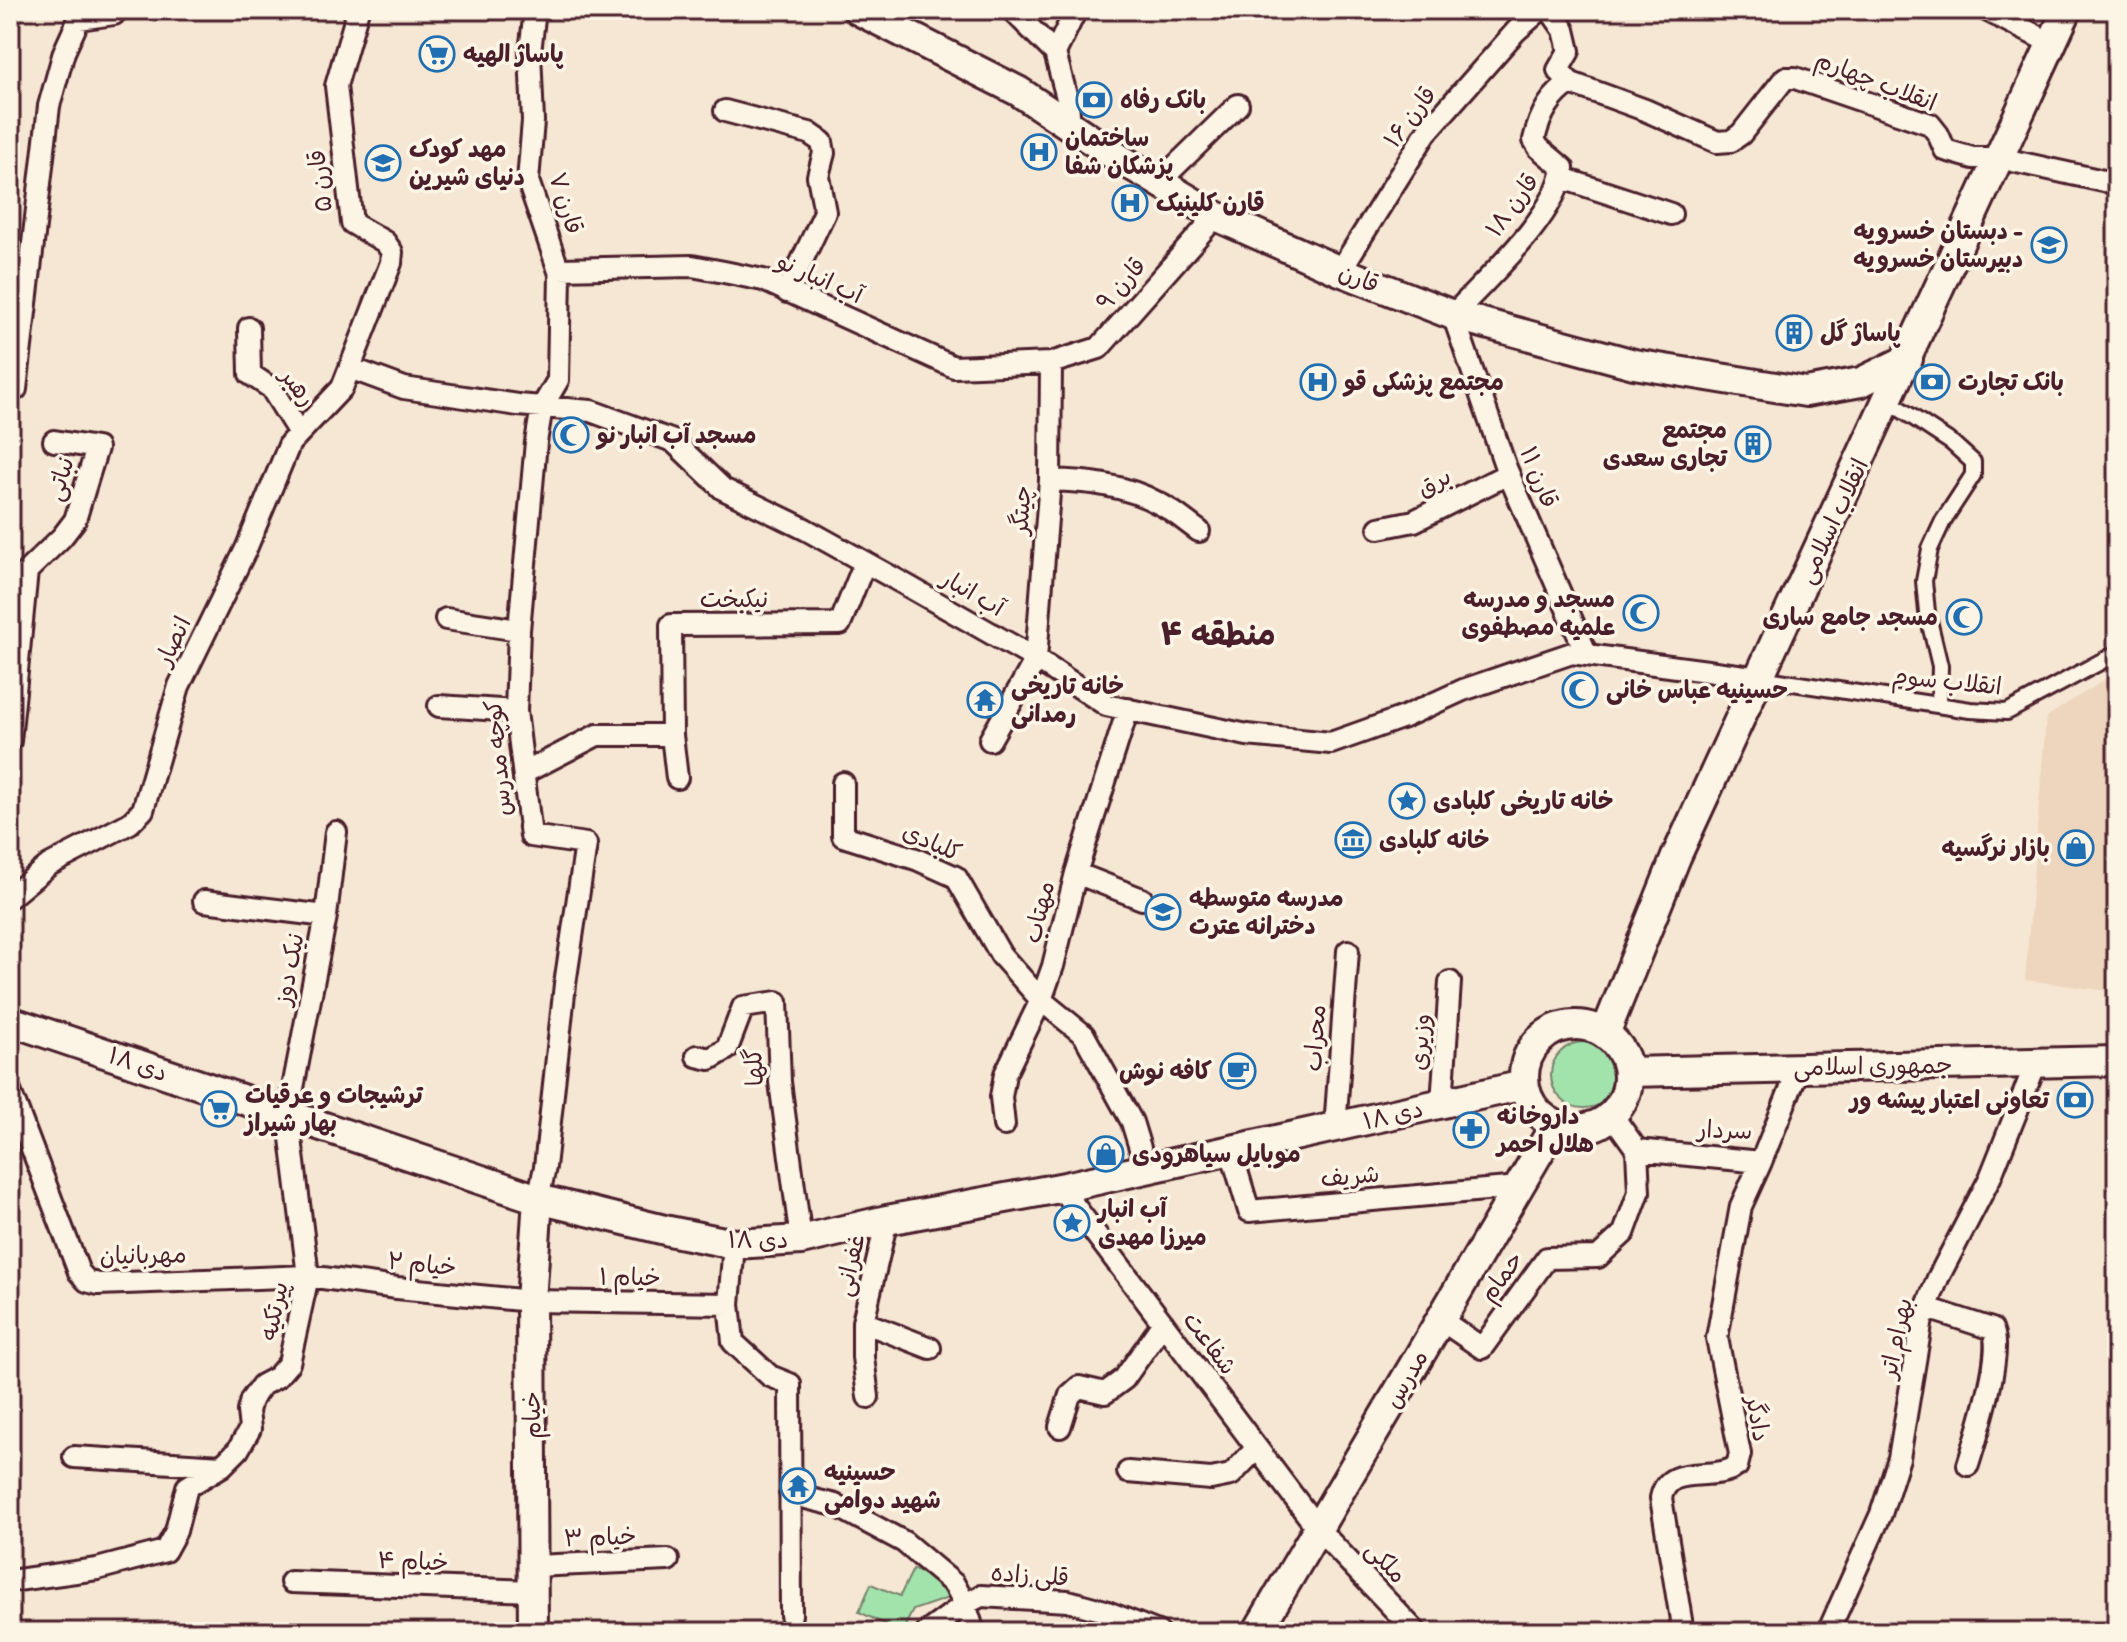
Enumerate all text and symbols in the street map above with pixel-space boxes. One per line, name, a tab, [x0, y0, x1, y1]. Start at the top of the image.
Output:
supermarket icon: پاساژ الهیه	[418, 35, 456, 73]
place label: پاساژ الهیه	[463, 39, 564, 69]
street label: انقلاب چهارم	[1810, 44, 1941, 121]
street label: قارن ۱۶	[1377, 80, 1442, 153]
bank icon: بانک رفاه	[1075, 81, 1113, 119]
place label: بانک رفاه	[1120, 85, 1206, 114]
place label: ساختمان پزشکان شفا	[1065, 123, 1173, 181]
hospital icon: ساختمان پزشکان شفا	[1020, 133, 1058, 171]
place label: مهد کودک دنیای شیرین	[409, 134, 525, 191]
school or university icon: مهد کودک دنیای شیرین	[364, 144, 402, 182]
street label: قارن ۵	[301, 148, 338, 214]
street label: قارن ۱۸	[1479, 167, 1544, 242]
street label: قارن ٧	[543, 168, 590, 237]
hospital icon: قارن کلینیک	[1111, 184, 1149, 222]
place label: قارن کلینیک	[1156, 188, 1265, 217]
place label: دبستان خسرویه - دبیرستان خسرویه	[1853, 216, 2023, 273]
school or university icon: دبستان خسرویه - دبیرستان خسرویه	[2030, 226, 2068, 264]
street label: آب انبار نو	[770, 245, 869, 311]
street label: قارن ٩	[1090, 251, 1152, 316]
street label: قارن	[1335, 256, 1384, 299]
building icon: پاساژ گل	[1775, 314, 1813, 352]
place label: پاساژ گل	[1820, 318, 1901, 348]
street label: رهبر	[273, 360, 322, 412]
hospital icon: مجتمع پزشکی قو	[1299, 363, 1337, 401]
bank icon: بانک تجارت	[1913, 363, 1951, 401]
place label: مجتمع پزشکی قو	[1342, 367, 1504, 399]
place label: بانک تجارت	[1958, 367, 2064, 396]
place label: مجتمع تجاری سعدی	[1603, 415, 1728, 472]
mosque icon: مسجد آب انبار نو	[552, 416, 590, 454]
place label: مسجد آب انبار نو	[595, 420, 757, 450]
building icon: مجتمع تجاری سعدی	[1734, 425, 1772, 463]
street label: قارن ۱۱	[1514, 442, 1565, 512]
street label: نباتی	[39, 453, 81, 505]
street label: انقلاب اسلامی	[1791, 454, 1875, 588]
street label: برق	[1412, 461, 1456, 502]
street label: چیتگر	[1004, 484, 1038, 538]
street label: آب انبار	[935, 562, 1011, 623]
street label: نیکبخت	[700, 584, 768, 613]
place label: مسجد و مدرسه علمیه مصطفوی	[1461, 584, 1615, 642]
mosque icon: مسجد و مدرسه علمیه مصطفوی	[1622, 594, 1660, 632]
mosque icon: مسجد جامع ساری	[1945, 598, 1983, 636]
place label: مسجد جامع ساری	[1763, 602, 1938, 634]
street label: انصار	[147, 611, 197, 672]
district label: منطقه ۴	[1160, 615, 1276, 653]
street label: انقلاب سوم	[1890, 660, 2003, 705]
place label: خانه تاریخی رمدانی	[1011, 671, 1124, 729]
mosque icon: حسینیه عباس خانی	[1561, 671, 1599, 709]
place label: حسینیه عباس خانی	[1606, 675, 1788, 705]
temple icon: خانه تاریخی رمدانی	[966, 681, 1004, 719]
street label: کوچه مدرس	[478, 699, 518, 817]
place icon: خانه تاریخی کلبادی	[1388, 782, 1426, 820]
place label: خانه تاریخی کلبادی	[1433, 786, 1613, 816]
street label: کلبادی	[898, 816, 966, 867]
museum icon: خانه کلبادی	[1334, 821, 1372, 859]
place label: خانه کلبادی	[1379, 825, 1489, 854]
shop icon: بازار نرگسیه	[2057, 829, 2095, 867]
place label: بازار نرگسیه	[1942, 833, 2050, 862]
street label: مهتاب	[1017, 878, 1060, 946]
place label: مدرسه متوسطه دخترانه عترت	[1189, 883, 1344, 940]
school or university icon: مدرسه متوسطه دخترانه عترت	[1144, 893, 1182, 931]
street label: نیک دوز	[267, 931, 310, 1009]
street label: محراب	[1298, 1004, 1331, 1072]
street label: وزیری	[1403, 1013, 1436, 1071]
street label: ۱۸ دی	[105, 1040, 172, 1087]
street label: گلها	[738, 1047, 769, 1087]
street label: جمهوری اسلامی	[1793, 1050, 1953, 1083]
cafe icon: کافه نوش	[1219, 1052, 1257, 1090]
place label: کافه نوش	[1119, 1056, 1212, 1086]
place label: ترشیجات و عرقیات بهار شیراز	[243, 1080, 424, 1137]
bank icon: تعاونی اعتبار پیشه ور	[2056, 1081, 2094, 1119]
place label: تعاونی اعتبار پیشه ور	[1848, 1085, 2050, 1115]
supermarket icon: ترشیجات و عرقیات بهار شیراز	[200, 1090, 238, 1128]
street label: ۱۸ دی	[1360, 1094, 1426, 1135]
place label: داروخانه هلال احمر	[1495, 1101, 1594, 1158]
pharmacy icon: داروخانه هلال احمر	[1452, 1111, 1490, 1149]
street label: سردار	[1695, 1114, 1753, 1145]
shop icon: موبایل سیاهرودی	[1087, 1135, 1125, 1173]
place label: موبایل سیاهرودی	[1132, 1139, 1301, 1170]
street label: شریف	[1319, 1158, 1381, 1193]
place label: آب انبار میرزا مهدی	[1096, 1194, 1207, 1251]
place icon: آب انبار میرزا مهدی	[1053, 1204, 1091, 1242]
street label: ۱۸ دی	[728, 1225, 788, 1254]
street label: غفرانی	[828, 1231, 872, 1299]
street label: مهربانیان	[99, 1239, 187, 1270]
street label: خیام ۲	[386, 1245, 458, 1286]
street label: حمام	[1473, 1246, 1532, 1310]
street label: خیام ۱	[599, 1261, 661, 1296]
street label: پیرتکیه	[253, 1279, 295, 1343]
street label: بهرام اتر	[1872, 1295, 1923, 1384]
street label: شفاعت	[1177, 1306, 1243, 1380]
street label: مدرس	[1377, 1345, 1434, 1413]
street label: خیام	[517, 1391, 550, 1439]
street label: دادگر	[1740, 1392, 1777, 1444]
place label: حسینیه شهید دوامی	[824, 1457, 941, 1515]
temple icon: حسینیه شهید دوامی	[779, 1467, 817, 1505]
street label: خیام ۳	[563, 1521, 637, 1556]
street label: ملکی	[1359, 1535, 1413, 1589]
street label: خیام ۴	[377, 1545, 449, 1580]
street label: قلی زاده	[990, 1557, 1070, 1593]

